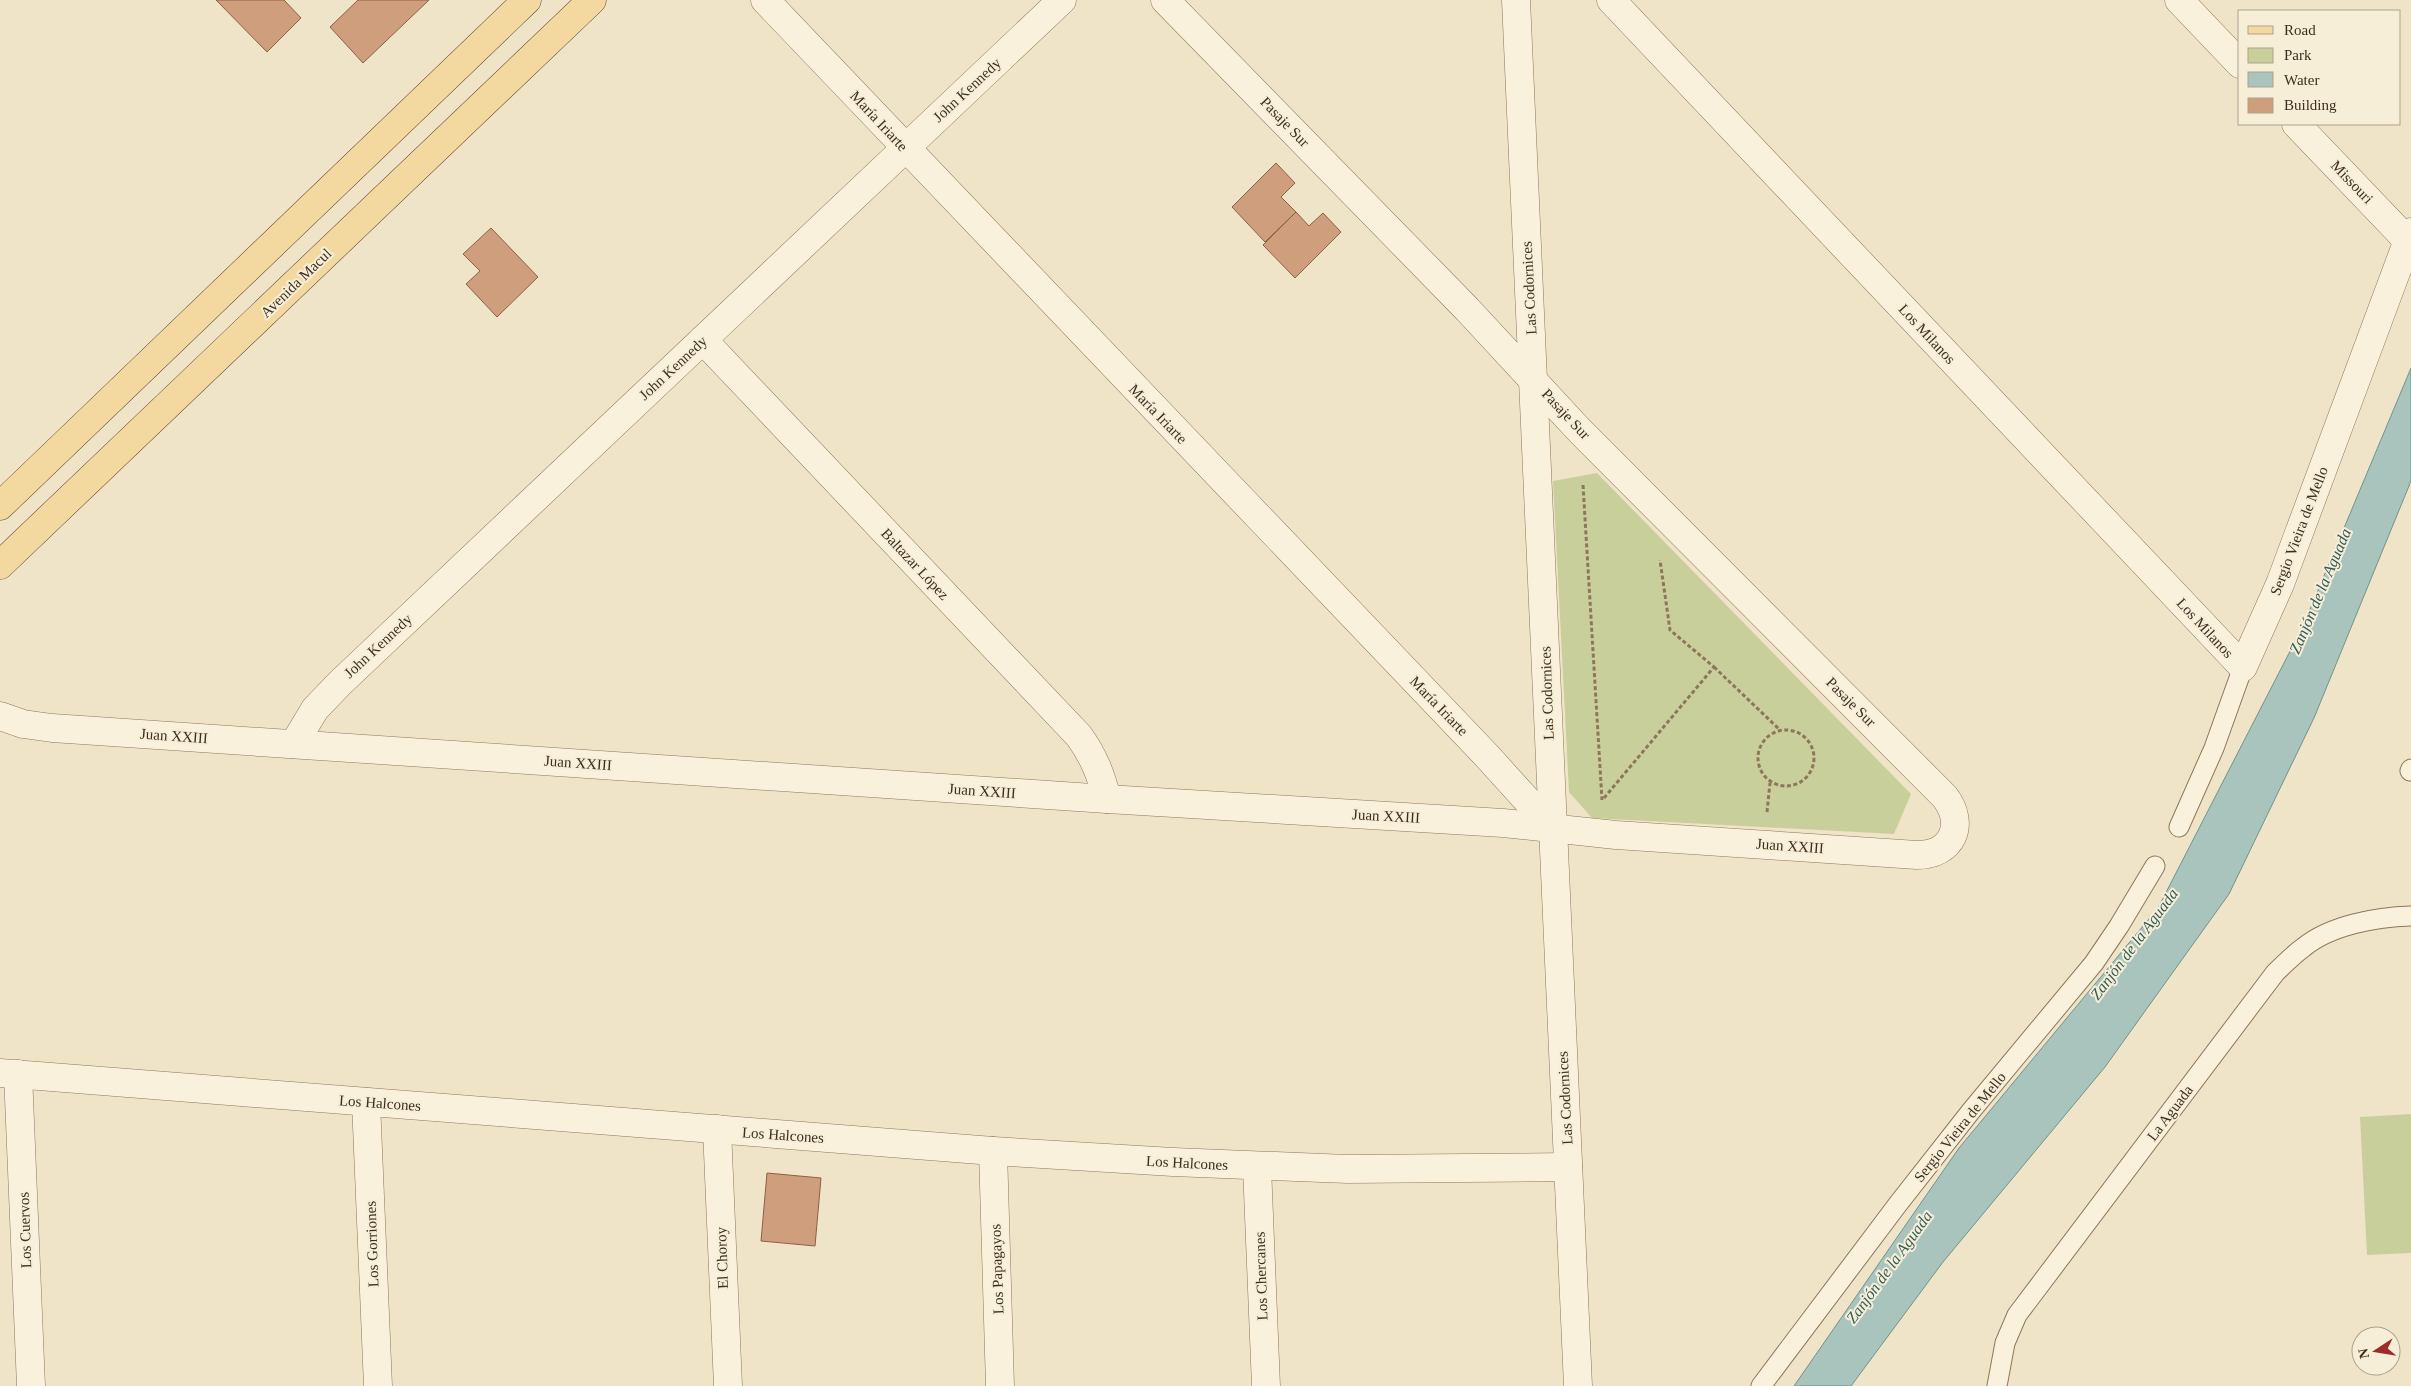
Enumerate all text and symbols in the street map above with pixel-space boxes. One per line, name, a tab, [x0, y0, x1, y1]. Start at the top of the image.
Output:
legend	[2238, 10, 2401, 125]
text: Road	[2284, 22, 2316, 38]
text: Park	[2284, 47, 2312, 63]
street label: John Kennedy	[930, 54, 1004, 125]
text: Water	[2284, 72, 2319, 88]
street label: María Iriarte	[847, 88, 911, 155]
street label: Pasaje Sur	[1257, 94, 1313, 150]
text: Building	[2284, 97, 2337, 113]
street label: Missouri	[2328, 157, 2376, 207]
street label: Las Codornices	[1519, 241, 1539, 335]
street label: Avenida Macul	[257, 245, 335, 321]
street label: Los Milanos	[1895, 301, 1959, 367]
street label: John Kennedy	[636, 332, 710, 403]
street label: María Iriarte	[1126, 381, 1190, 447]
street label: Pasaje Sur	[1539, 386, 1593, 442]
street label: Sergio Vieira de Mello	[2267, 464, 2331, 598]
street label: Baltazar López	[878, 525, 952, 603]
water label: Zanjón de la Aguada	[2286, 526, 2355, 657]
street label: Los Milanos	[2173, 595, 2237, 661]
street label: John Kennedy	[341, 610, 415, 681]
street label: Las Codornices	[1537, 646, 1557, 740]
street label: María Iriarte	[1407, 673, 1471, 739]
street label: Pasaje Sur	[1823, 674, 1879, 730]
street label: Juan XXIII	[140, 726, 208, 746]
street label: Juan XXIII	[544, 753, 612, 773]
street label: Juan XXIII	[948, 781, 1016, 801]
street label: Juan XXIII	[1352, 806, 1420, 826]
street label: Juan XXIII	[1756, 836, 1824, 856]
water label: Zanjón de la Aguada	[2087, 885, 2182, 1003]
street label: Las Codornices	[1555, 1051, 1575, 1145]
street label: Sergio Vieira de Mello	[1911, 1069, 2009, 1185]
street label: La Aguada	[2144, 1082, 2196, 1144]
street label: Los Halcones	[339, 1092, 422, 1114]
street label: Los Halcones	[742, 1124, 825, 1146]
street label: Los Halcones	[1146, 1153, 1229, 1173]
street label: Los Cuervos	[16, 1191, 34, 1268]
street label: Los Gorriones	[362, 1200, 382, 1287]
water label: Zanjón de la Aguada	[1843, 1208, 1936, 1327]
street label: Los Papagayos	[987, 1223, 1007, 1314]
street label: El Choroy	[713, 1226, 731, 1289]
street label: Los Chercanes	[1251, 1231, 1271, 1321]
north arrow	[2351, 1326, 2401, 1376]
text: N	[2355, 1347, 2372, 1360]

